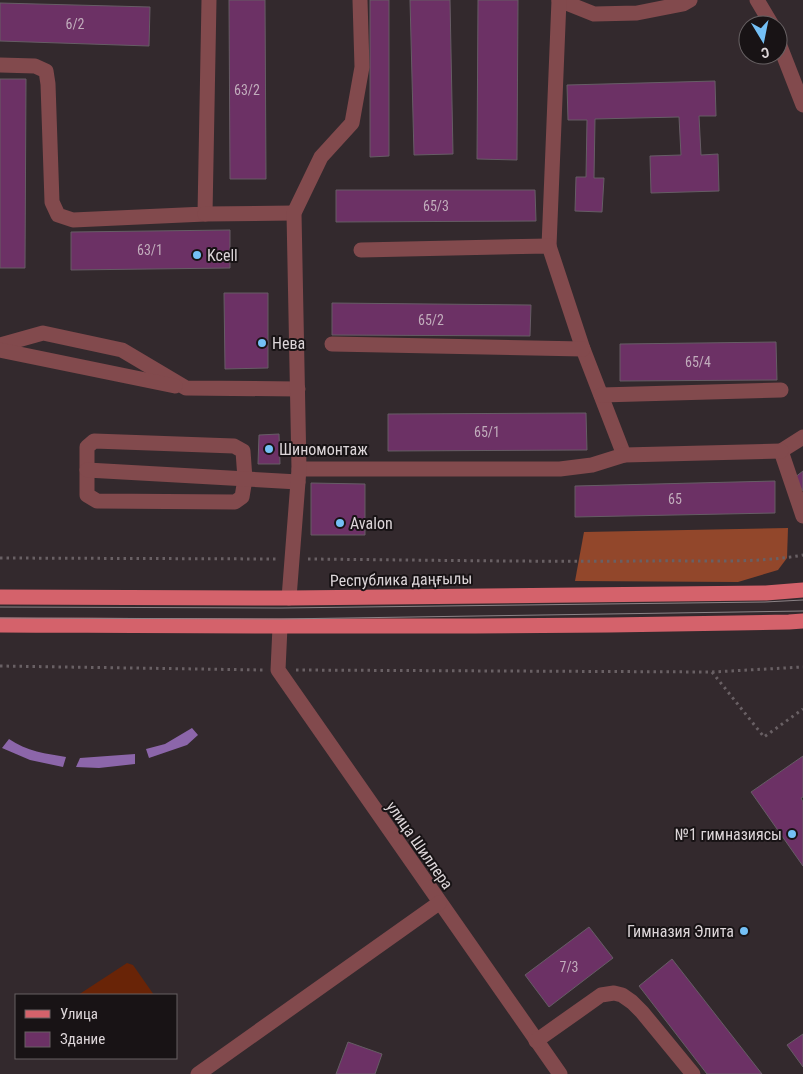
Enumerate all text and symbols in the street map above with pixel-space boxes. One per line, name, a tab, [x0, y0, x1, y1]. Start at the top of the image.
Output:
north arrow	[738, 15, 788, 65]
house number: 6/2	[65, 16, 85, 32]
text: С	[760, 44, 771, 61]
house number: 63/2	[234, 82, 260, 98]
house number: 65/3	[423, 198, 449, 214]
house number: 63/1	[137, 242, 163, 258]
place label: Kcell	[207, 246, 238, 265]
marker: Kcell	[191, 249, 203, 261]
house number: 65/2	[418, 312, 444, 328]
place label: Нева	[272, 334, 305, 353]
marker: Нева	[256, 337, 268, 349]
house number: 65/4	[685, 354, 711, 370]
house number: 65/1	[474, 424, 500, 440]
place label: Шиномонтаж	[279, 440, 368, 459]
marker: Шиномонтаж	[263, 443, 275, 455]
house number: 65	[668, 491, 682, 507]
place label: Avalon	[350, 514, 393, 533]
marker: Avalon	[334, 517, 346, 529]
street label: Республика даңғылы	[330, 569, 472, 590]
street label: улица Шиллера	[382, 798, 457, 893]
place label: №1 гимназиясы	[675, 825, 782, 844]
marker: №1 гимназиясы	[786, 828, 798, 840]
place label: Гимназия Элита	[627, 922, 734, 941]
marker: Гимназия Элита	[738, 925, 750, 937]
house number: 7/3	[559, 959, 579, 975]
legend	[15, 994, 178, 1059]
text: Улица	[60, 1005, 98, 1023]
text: Здание	[60, 1030, 105, 1048]

